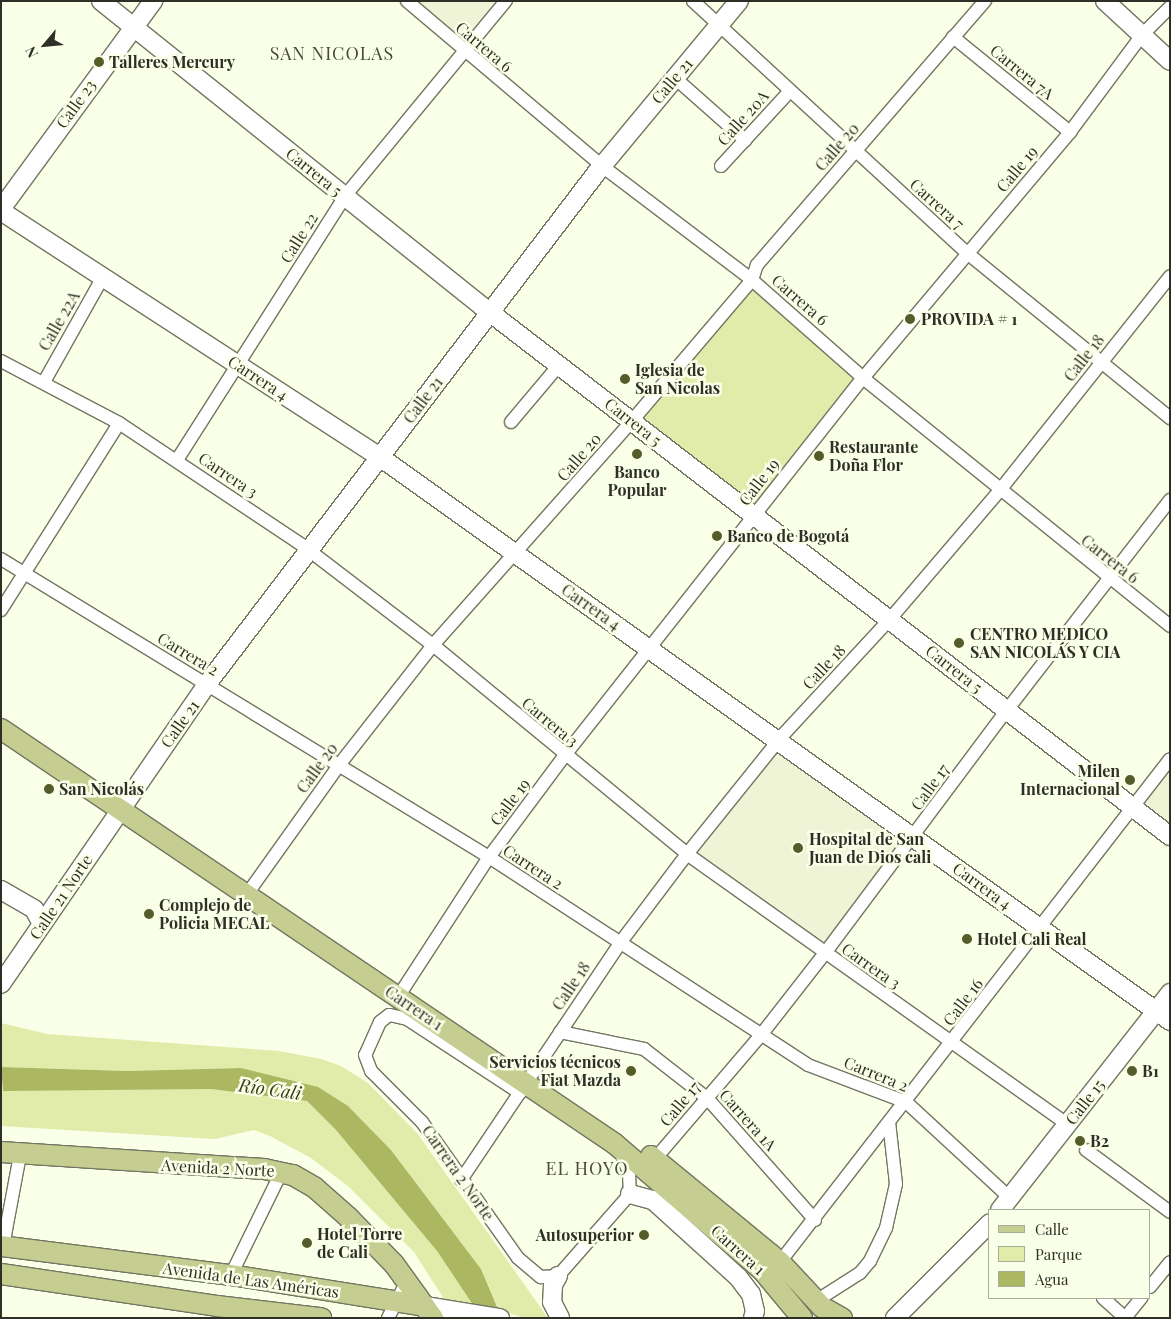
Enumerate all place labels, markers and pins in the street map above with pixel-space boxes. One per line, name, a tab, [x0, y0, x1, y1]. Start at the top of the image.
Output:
place label: Talleres Mercury	[109, 52, 235, 72]
marker: Talleres Mercury	[93, 56, 105, 68]
place label: PROVIDA # 1	[921, 309, 1017, 329]
marker: PROVIDA # 1	[903, 312, 917, 326]
place label: Iglesia de San Nicolas	[635, 360, 720, 398]
marker: Iglesia de San Nicolas	[619, 373, 631, 385]
place label: Restaurante Doña Flor	[829, 437, 918, 475]
marker: Banco Popular	[631, 448, 643, 460]
marker: Restaurante Doña Flor	[813, 450, 825, 462]
place label: Banco Popular	[607, 462, 667, 500]
place label: Banco de Bogotá	[727, 526, 849, 546]
marker: Banco de Bogotá	[711, 530, 723, 542]
place label: CENTRO MEDICO SAN NICOLÁS Y CIA	[970, 624, 1121, 662]
marker: CENTRO MEDICO SAN NICOLÁS Y CIA	[952, 636, 966, 650]
place label: Milen Internacional	[1020, 761, 1120, 799]
marker: Milen Internacional	[1124, 774, 1136, 786]
place label: San Nicolás	[59, 779, 144, 799]
marker: San Nicolás	[43, 783, 55, 795]
place label: Hospital de San Juan de Dios cali	[809, 829, 931, 867]
marker: Hospital de San Juan de Dios cali	[791, 841, 805, 855]
place label: Complejo de Policia MECAL	[159, 895, 269, 933]
marker: Complejo de Policia MECAL	[143, 908, 155, 920]
place label: Hotel Cali Real	[977, 929, 1087, 949]
marker: Hotel Cali Real	[961, 933, 973, 945]
place label: Servicios técnicos Fiat Mazda	[489, 1052, 621, 1090]
place label: B1	[1142, 1061, 1159, 1081]
marker: Servicios técnicos Fiat Mazda	[625, 1065, 637, 1077]
marker: B1	[1126, 1065, 1138, 1077]
place label: B2	[1090, 1131, 1109, 1151]
marker: B2	[1074, 1135, 1086, 1147]
place label: Hotel Torre de Cali	[317, 1224, 403, 1262]
place label: Autosuperior	[536, 1225, 634, 1245]
marker: Autosuperior	[638, 1229, 650, 1241]
marker: Hotel Torre de Cali	[301, 1237, 313, 1249]

